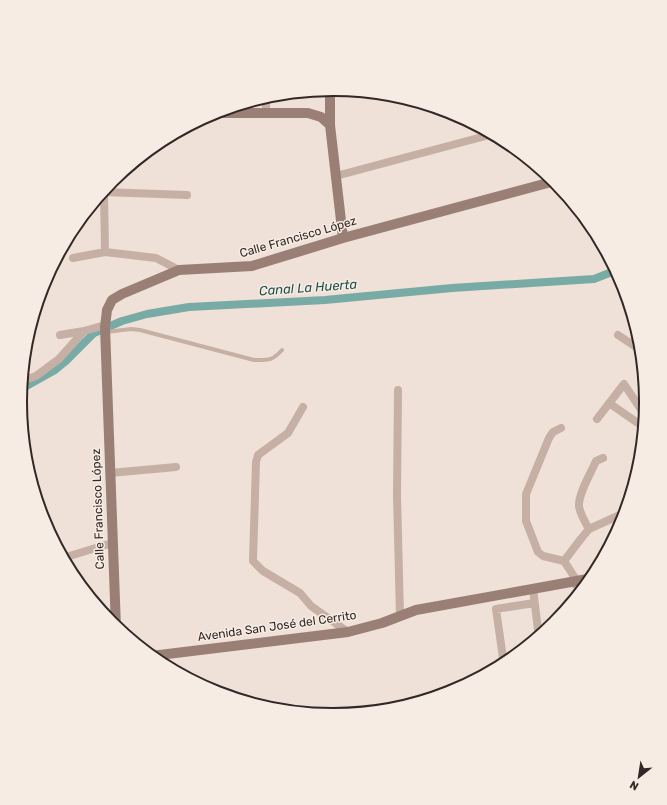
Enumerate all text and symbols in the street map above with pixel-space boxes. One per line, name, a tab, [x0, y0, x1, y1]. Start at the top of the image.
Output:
street label: Calle Francisco López	[238, 214, 358, 260]
water label: Canal La Huerta	[259, 277, 358, 298]
street label: Calle Francisco López	[89, 448, 107, 570]
street label: Avenida San José del Cerrito	[197, 608, 357, 644]
north arrow	[619, 757, 659, 797]
text: N	[628, 778, 641, 793]

